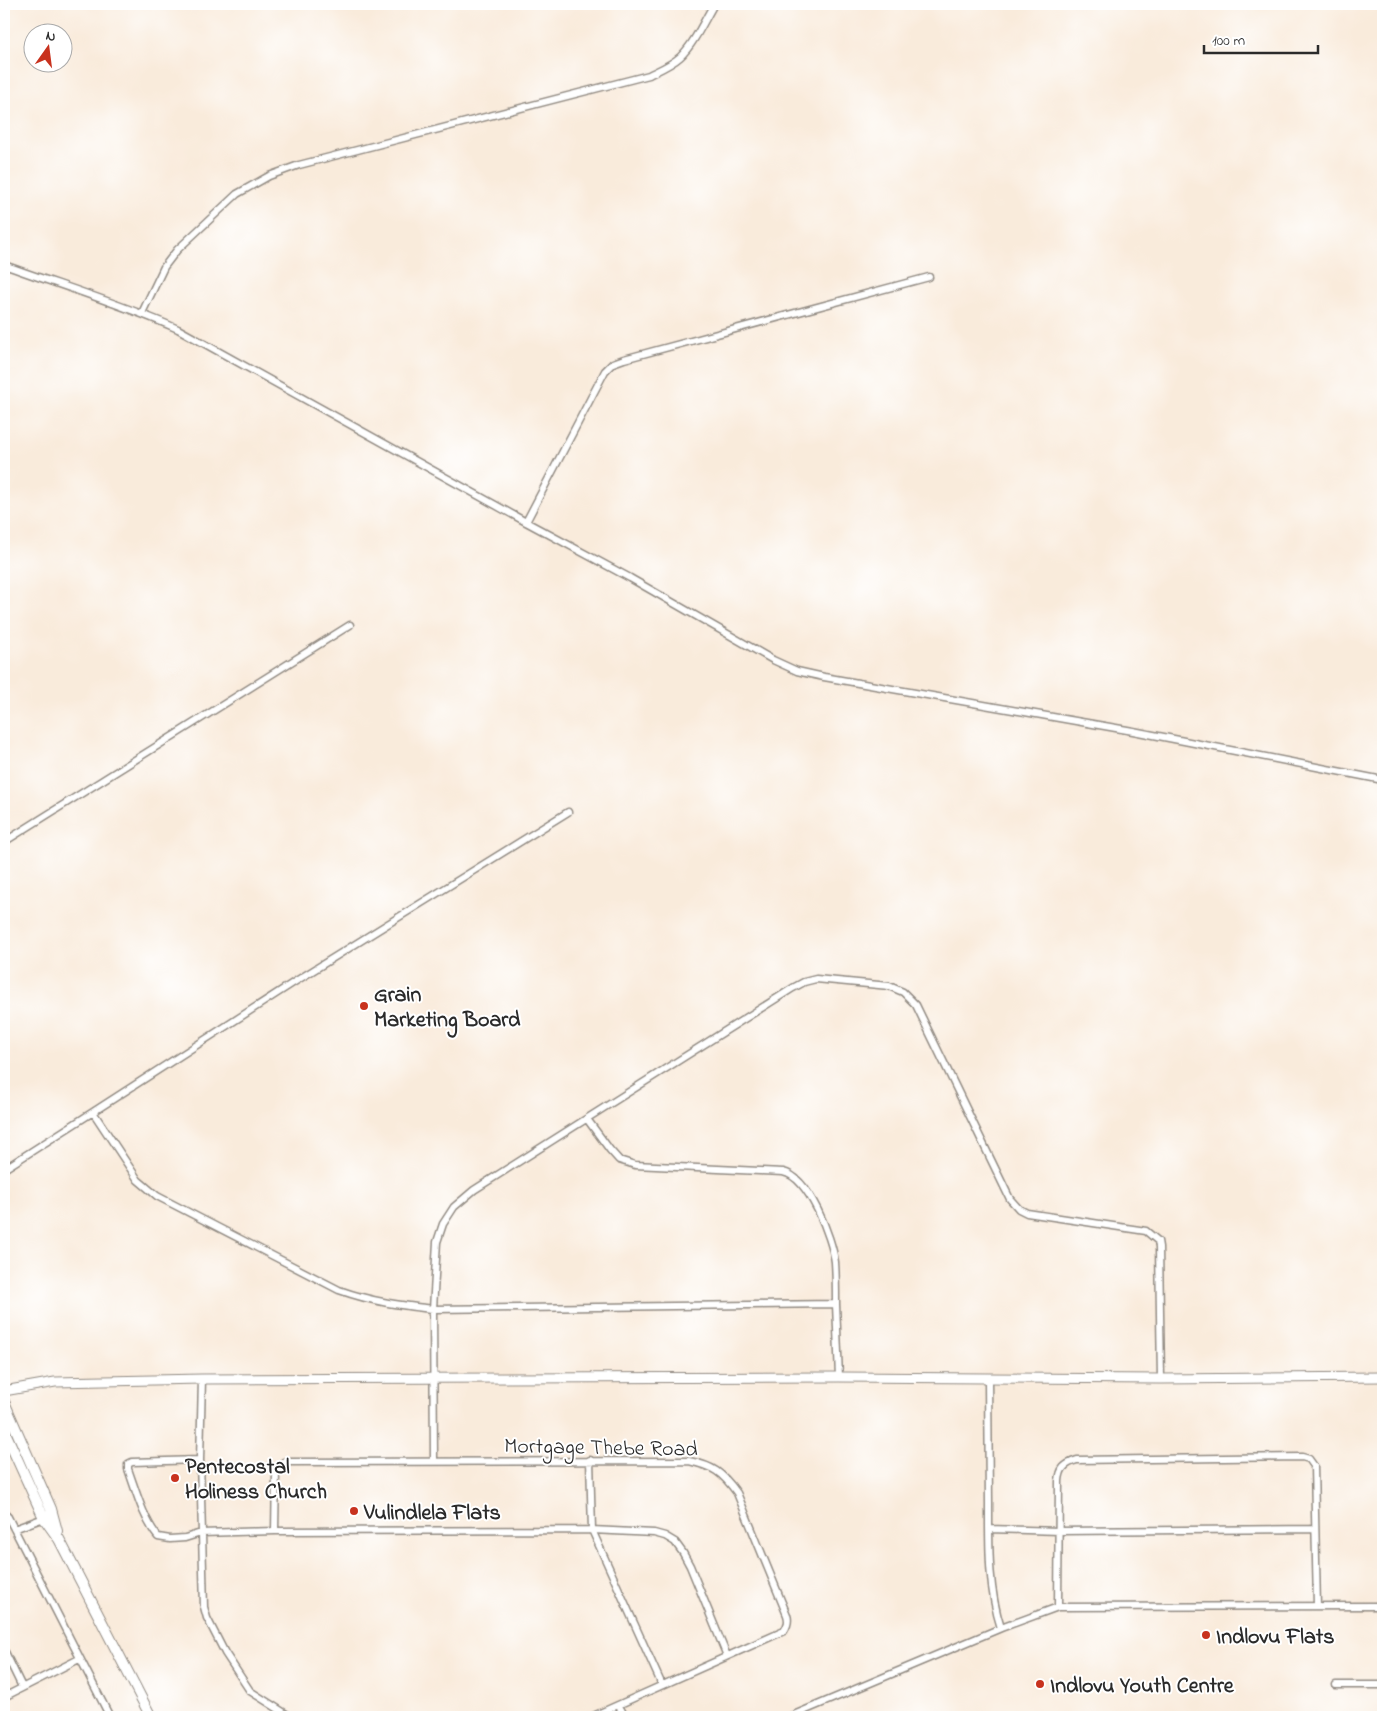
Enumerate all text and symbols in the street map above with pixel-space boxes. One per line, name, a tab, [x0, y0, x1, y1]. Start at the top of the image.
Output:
north arrow	[22, 22, 72, 72]
scale bar	[1204, 22, 1318, 54]
text: N	[44, 26, 58, 48]
text: 100 m	[1212, 30, 1245, 52]
place label: Grain Marketing Board	[374, 980, 521, 1038]
marker: Grain Marketing Board	[358, 1000, 370, 1012]
street label: Mortgage Thebe Road	[504, 1431, 698, 1468]
place label: Pentecostal Holiness Church	[185, 1452, 327, 1509]
marker: Pentecostal Holiness Church	[169, 1472, 181, 1484]
place label: Vulindlela Flats	[363, 1498, 501, 1530]
marker: Vulindlela Flats	[348, 1505, 360, 1517]
place label: Indlovu Flats	[1216, 1622, 1334, 1654]
marker: Indlovu Flats	[1200, 1629, 1212, 1641]
place label: Indlovu Youth Centre	[1050, 1671, 1235, 1703]
marker: Indlovu Youth Centre	[1034, 1678, 1046, 1690]

